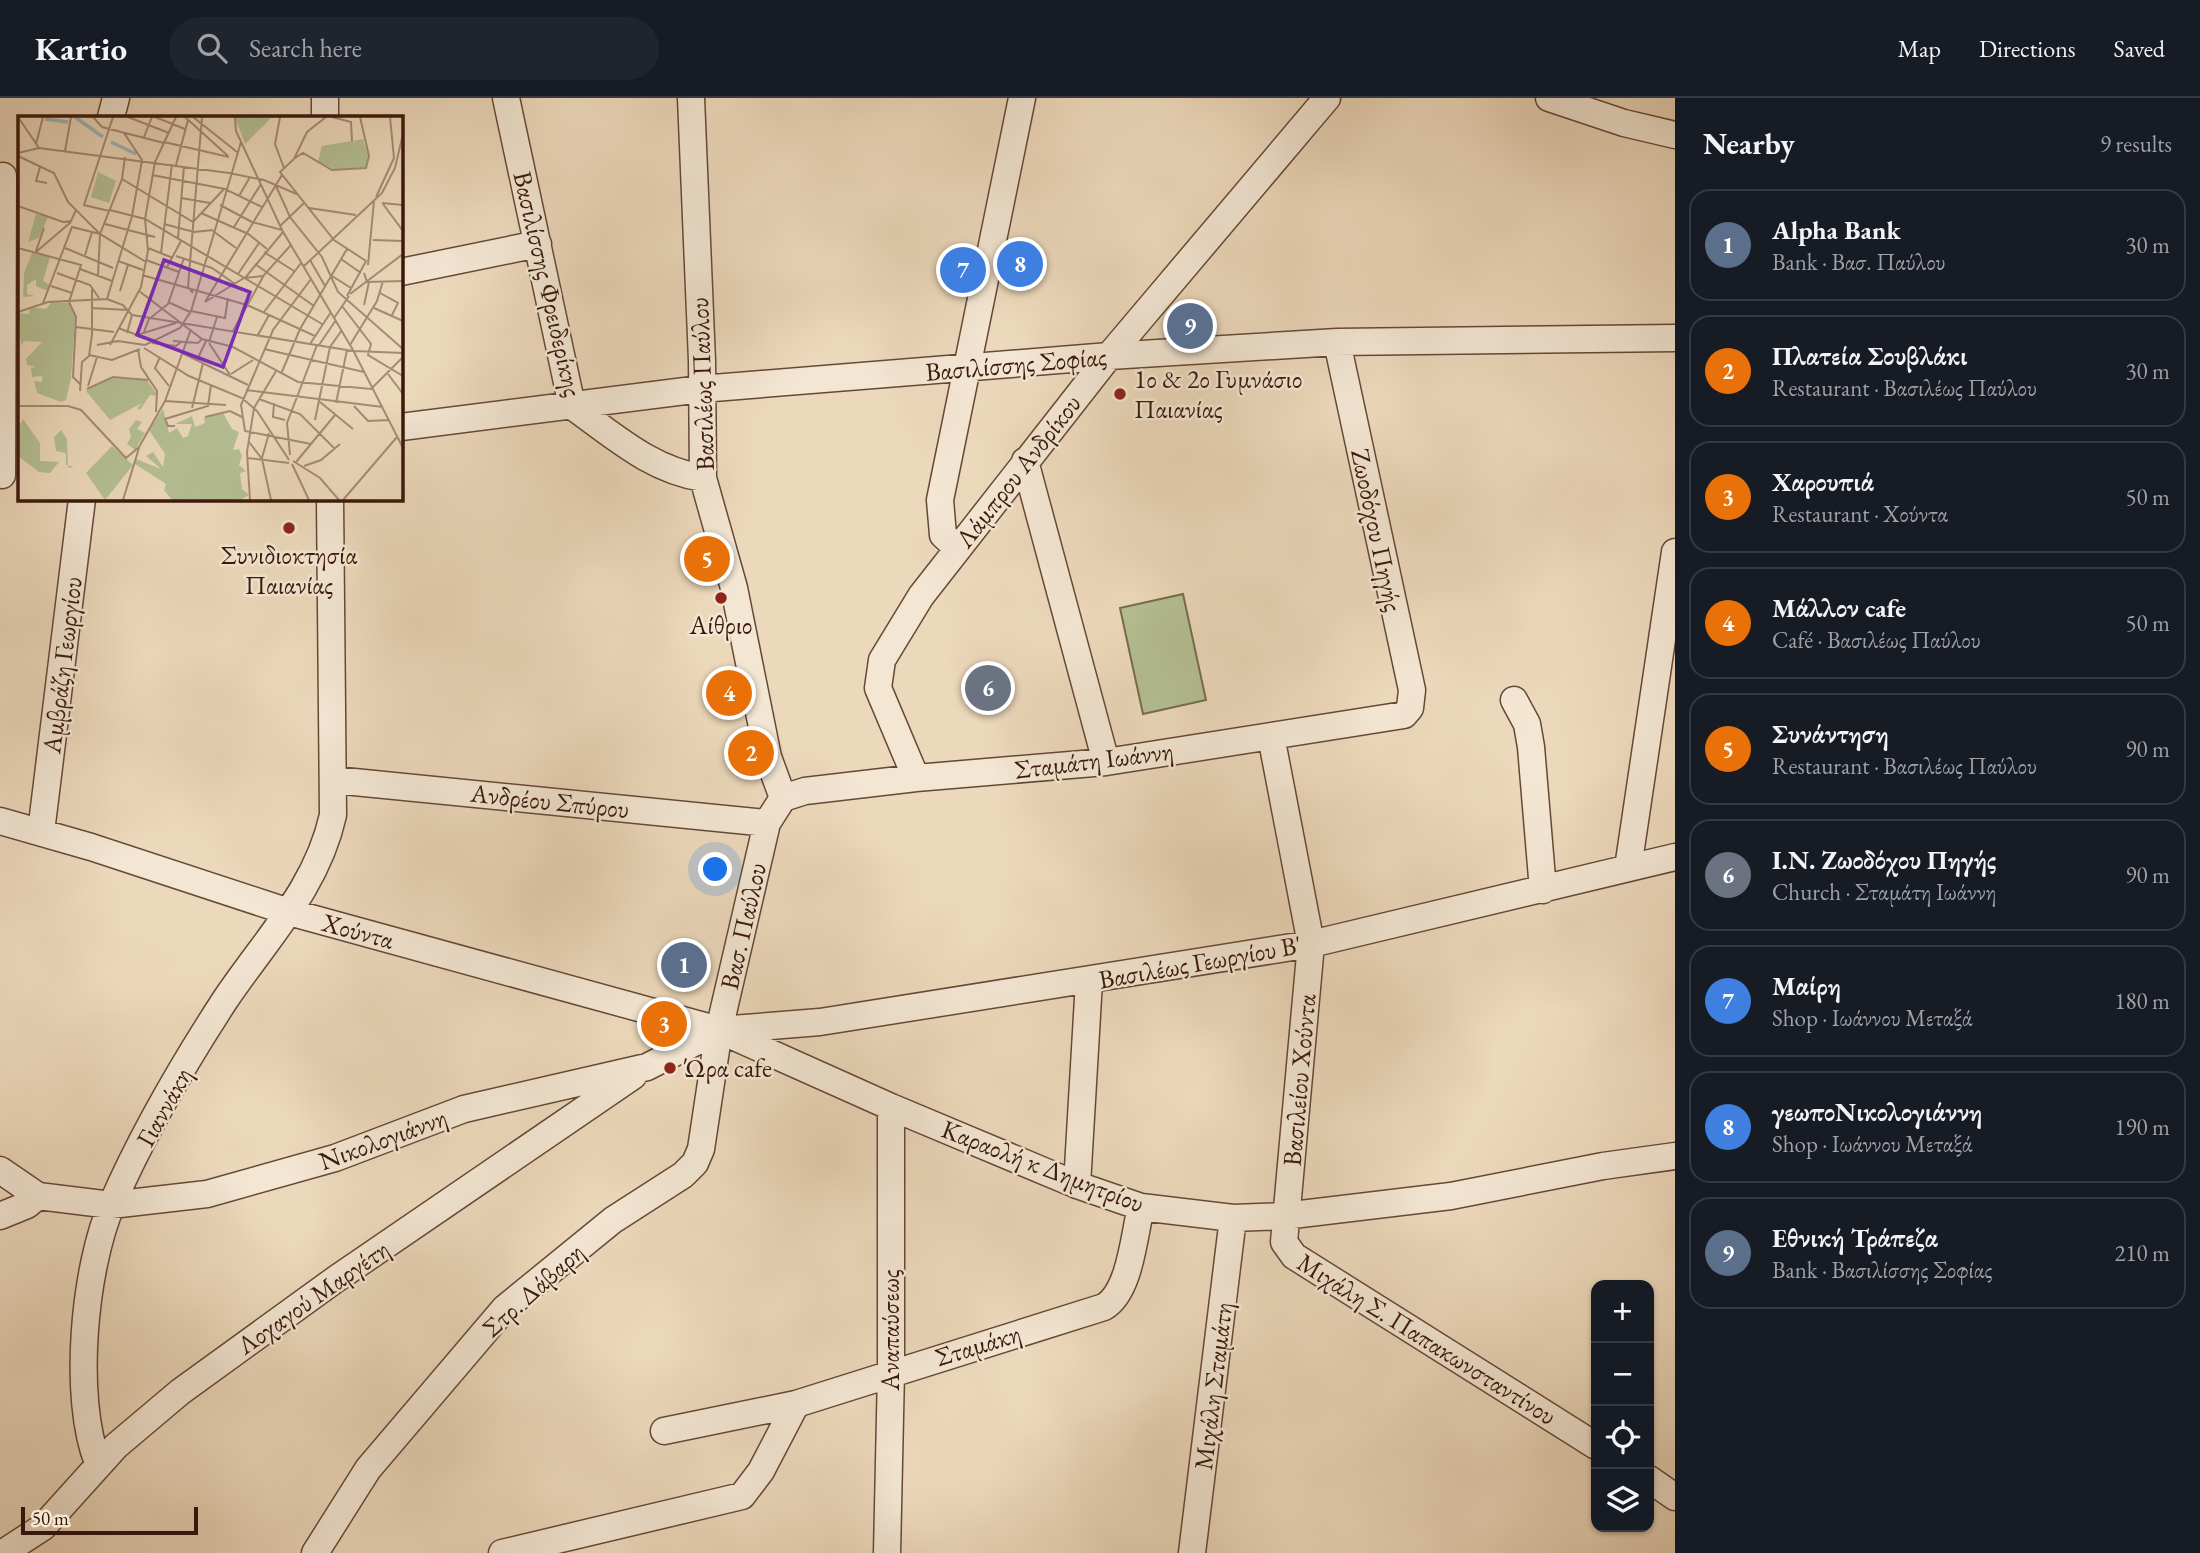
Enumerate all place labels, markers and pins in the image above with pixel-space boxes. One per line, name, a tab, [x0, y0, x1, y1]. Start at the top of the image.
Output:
pin: 8	[997, 238, 1043, 290]
pin: 7	[940, 244, 986, 296]
pin: 9	[1167, 300, 1213, 352]
place label: 1ο & 2ο Γυμνάσιο Παιανίας	[1134, 362, 1302, 426]
marker: 1ο & 2ο Γυμνάσιο Παιανίας	[1112, 386, 1128, 402]
marker: Συνιδιοκτησία Παιανίας	[281, 520, 297, 536]
pin: 5	[684, 533, 730, 585]
place label: Συνιδιοκτησία Παιανίας	[221, 538, 357, 602]
marker: Αίθριο	[713, 590, 729, 606]
place label: Αίθριο	[688, 608, 753, 642]
pin: 6	[965, 662, 1011, 714]
pin: 4	[706, 667, 752, 719]
pin: 2	[728, 727, 774, 779]
pin: 1	[661, 939, 707, 991]
pin: 3	[641, 998, 687, 1050]
place label: Ώρα cafe	[683, 1051, 772, 1085]
marker: Ώρα cafe	[662, 1060, 678, 1076]

